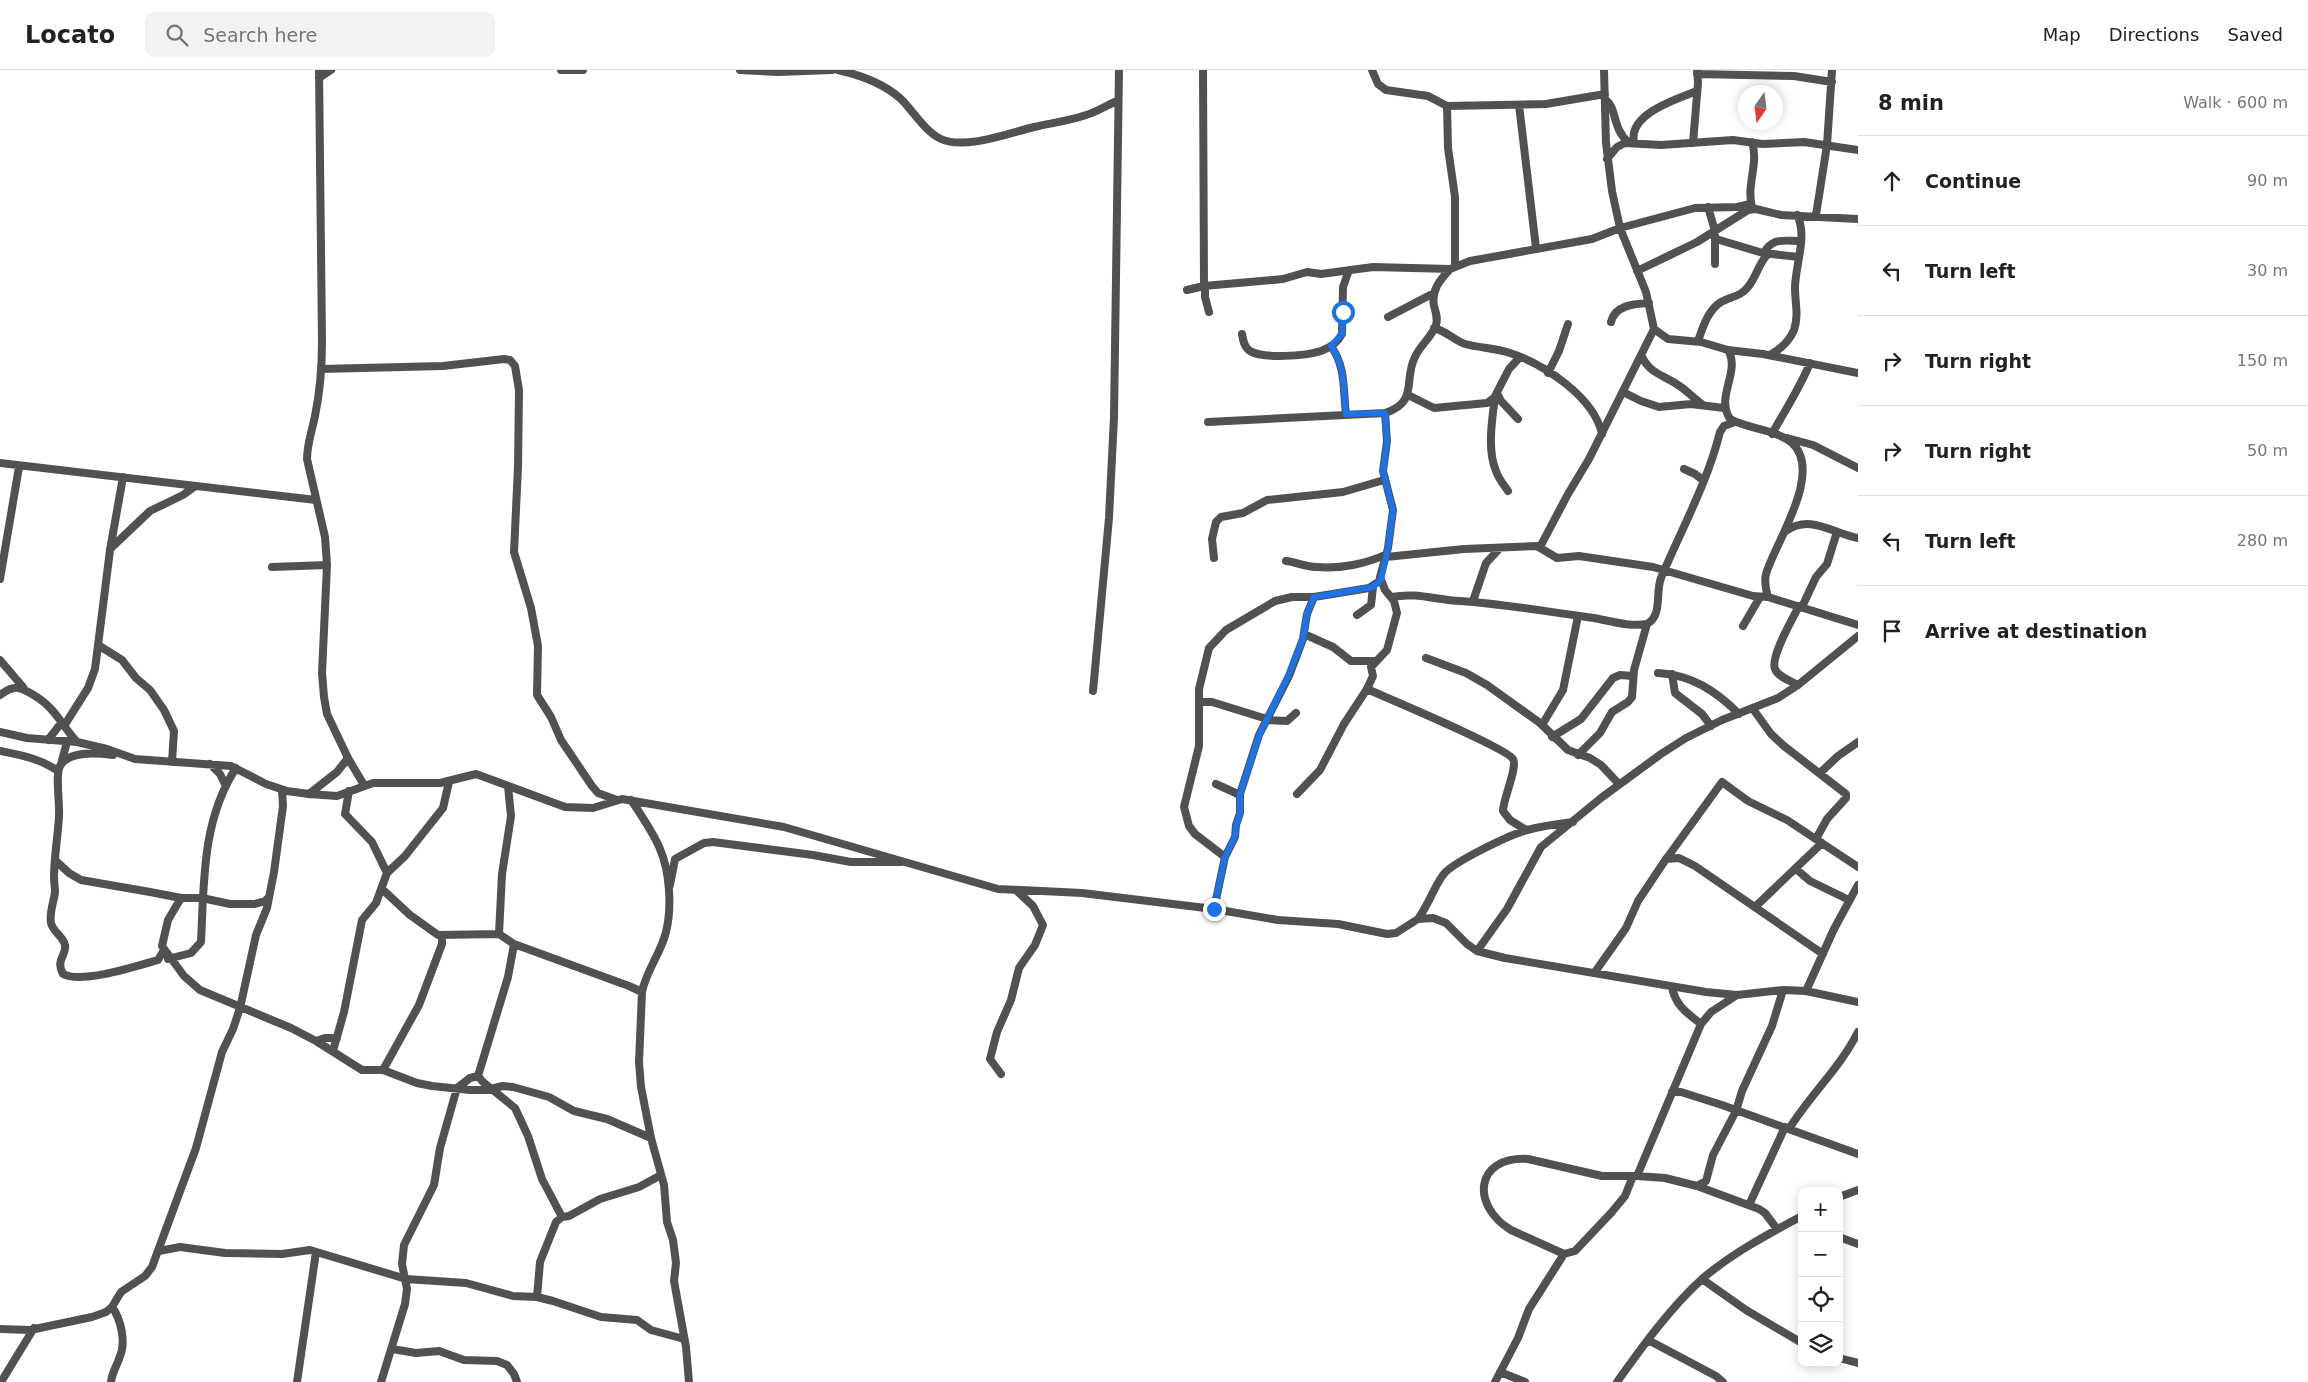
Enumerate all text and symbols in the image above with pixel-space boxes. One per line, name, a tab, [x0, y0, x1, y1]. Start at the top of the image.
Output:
search box	[145, 12, 495, 57]
text: Locato	[25, 21, 115, 49]
icon: search	[163, 21, 191, 49]
text: Search here	[203, 24, 317, 46]
text: Map	[2043, 24, 2081, 45]
text: Directions	[2109, 24, 2199, 45]
text: Saved	[2227, 24, 2283, 45]
north arrow	[1738, 85, 1783, 130]
text: 8 min	[1878, 91, 1944, 115]
text: Walk · 600 m	[2183, 93, 2288, 112]
icon: ahead	[1878, 167, 1906, 195]
text: Continue	[1925, 170, 2021, 192]
text: 90 m	[2247, 171, 2288, 190]
icon: left	[1878, 257, 1906, 285]
text: Turn left	[1925, 260, 2016, 282]
text: 30 m	[2247, 261, 2288, 280]
route start	[1332, 301, 1355, 324]
icon: right	[1878, 347, 1906, 375]
text: Turn right	[1925, 350, 2031, 372]
text: 150 m	[2237, 351, 2288, 370]
icon: right	[1878, 437, 1906, 465]
text: Turn right	[1925, 440, 2031, 462]
text: 50 m	[2247, 441, 2288, 460]
icon: left	[1878, 527, 1906, 555]
text: Turn left	[1925, 530, 2016, 552]
text: 280 m	[2237, 531, 2288, 550]
icon: arrive	[1878, 617, 1906, 645]
text: Arrive at destination	[1925, 620, 2147, 642]
route end	[1203, 898, 1226, 921]
map controls	[1798, 1187, 1843, 1367]
button: +	[1798, 1187, 1843, 1232]
button: −	[1798, 1232, 1843, 1277]
button: locate	[1798, 1277, 1843, 1322]
button: layers	[1798, 1322, 1843, 1367]

